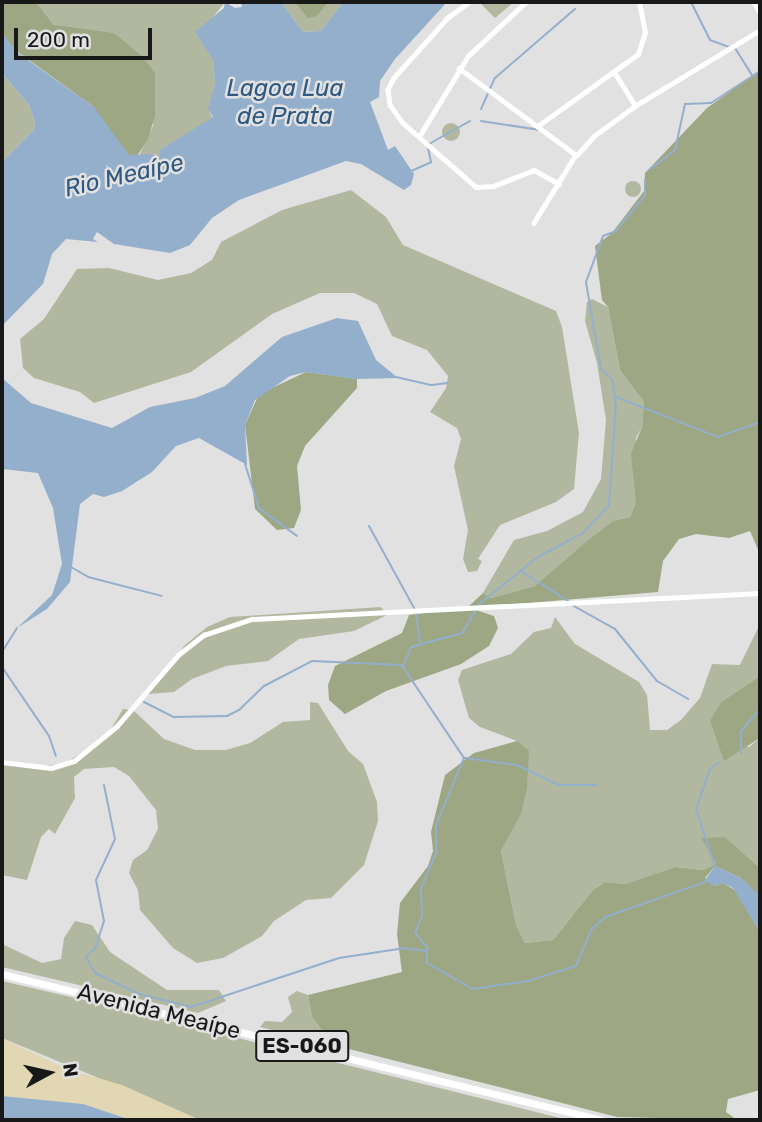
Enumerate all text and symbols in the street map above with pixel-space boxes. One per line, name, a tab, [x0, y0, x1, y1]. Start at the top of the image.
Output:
scale bar	[18, 14, 156, 58]
text: 200 m	[27, 27, 90, 52]
water label: Lagoa Lua de Prata	[227, 75, 343, 131]
water label: Rio Meaípe	[62, 148, 186, 204]
street label: Avenida Meaípe	[74, 977, 244, 1045]
road number: ES-060	[255, 1028, 349, 1064]
north arrow	[14, 1038, 84, 1108]
text: N	[58, 1062, 83, 1078]

